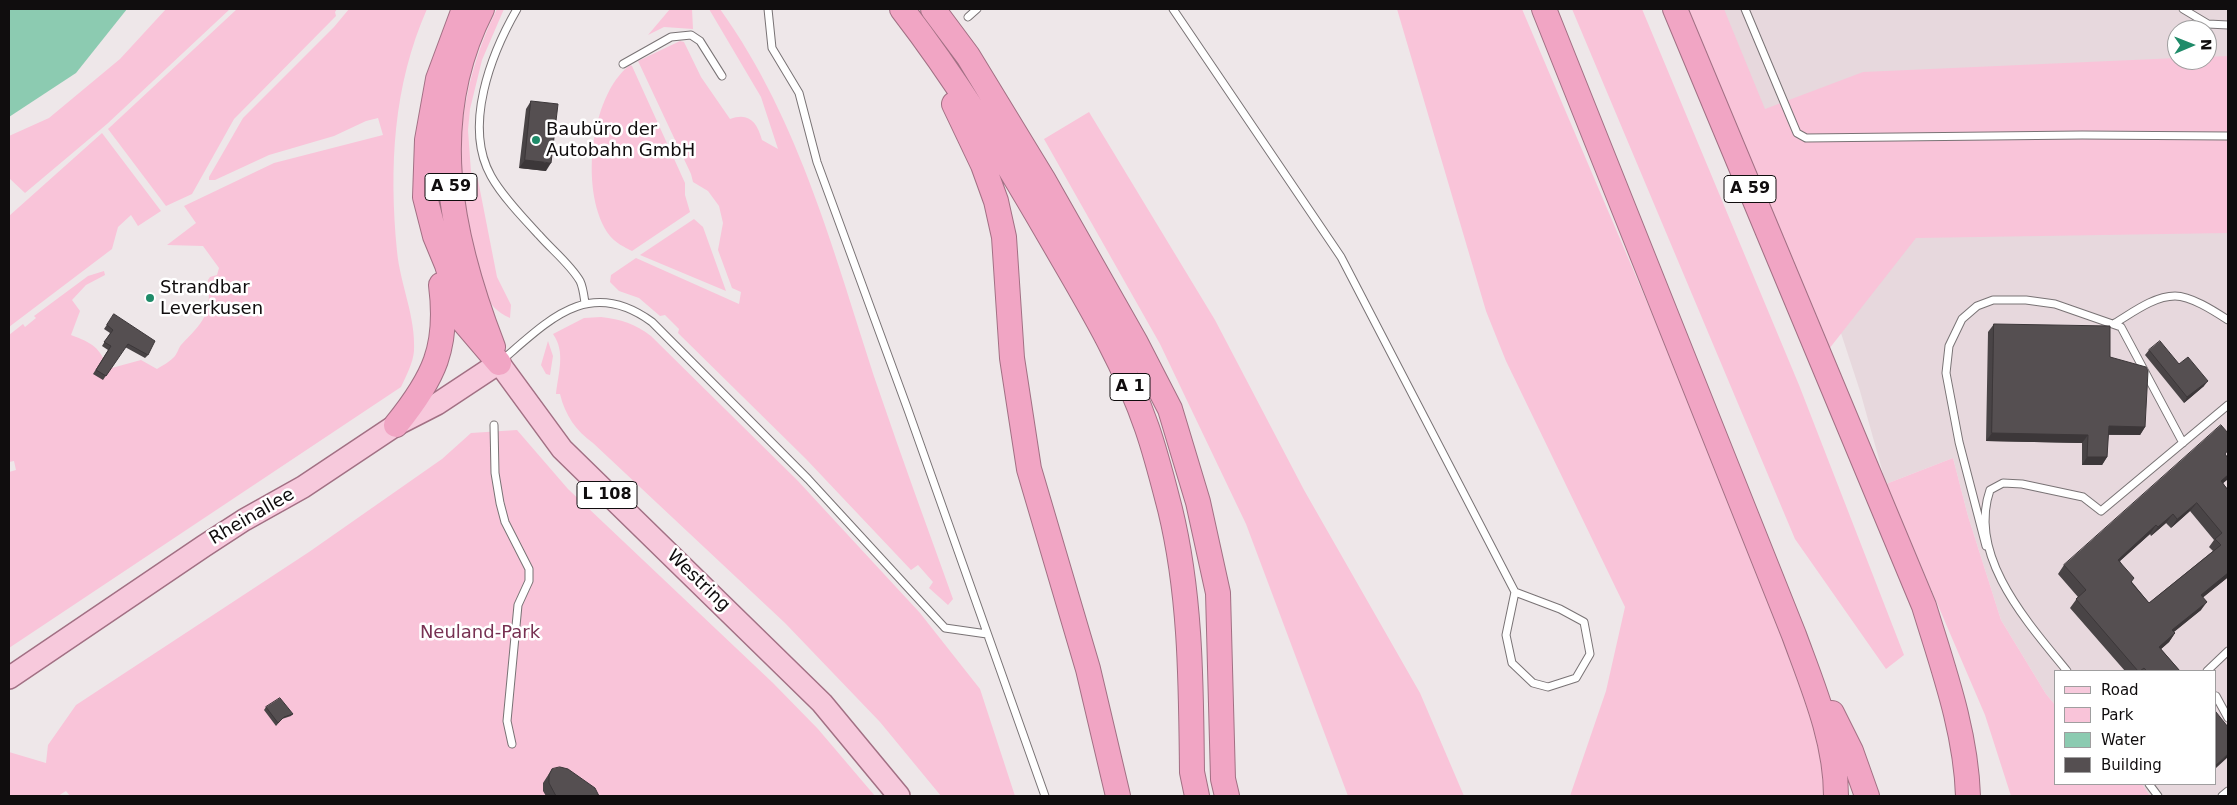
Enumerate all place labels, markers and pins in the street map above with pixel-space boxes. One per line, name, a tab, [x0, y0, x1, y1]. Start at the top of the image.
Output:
place label: Baubüro der Autobahn GmbH	[546, 119, 695, 162]
marker: Baubüro der Autobahn GmbH	[530, 134, 542, 146]
place label: Strandbar Leverkusen	[160, 277, 263, 320]
marker: Strandbar Leverkusen	[144, 292, 156, 304]

